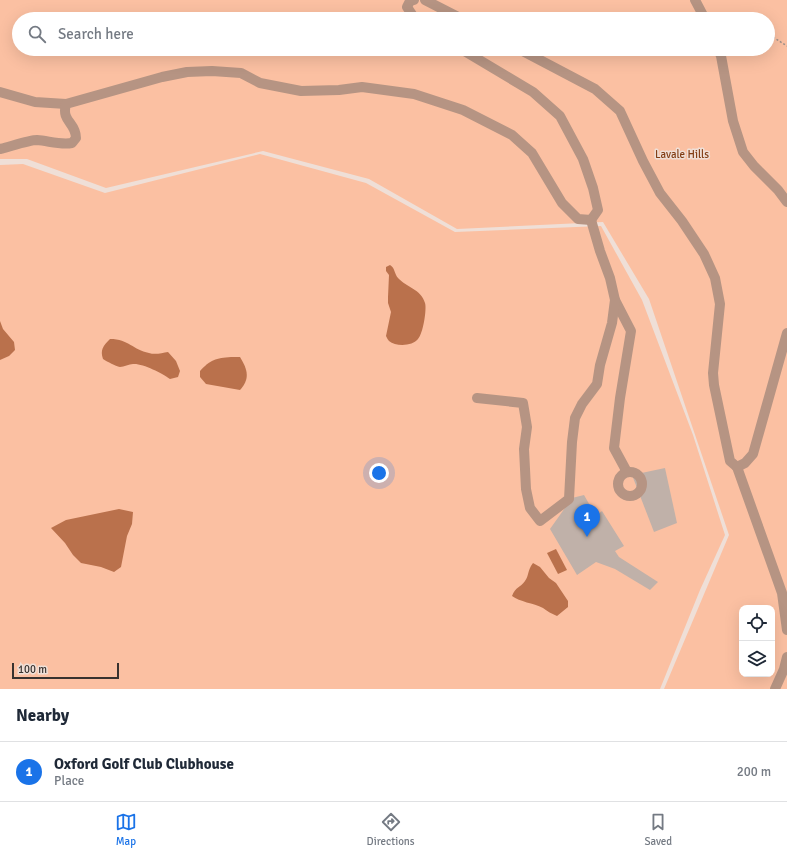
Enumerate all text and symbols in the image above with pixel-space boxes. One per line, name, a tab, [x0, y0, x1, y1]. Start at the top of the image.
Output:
search box	[12, 12, 775, 56]
icon: search	[26, 23, 48, 45]
text: Search here	[58, 25, 134, 43]
park label: Lavale Hills	[655, 148, 709, 161]
your location	[369, 463, 389, 483]
pin: 1	[574, 504, 600, 537]
map controls	[739, 605, 775, 677]
button: locate	[739, 605, 775, 641]
button: layers	[739, 641, 775, 677]
scale bar	[12, 661, 119, 680]
text: 100 m	[18, 663, 47, 676]
text: Nearby	[16, 705, 69, 726]
text: Oxford Golf Club Clubhouse	[54, 755, 234, 773]
text: 1	[25, 764, 33, 780]
text: 200 m	[737, 764, 771, 780]
text: Place	[54, 773, 84, 789]
tab: Map	[115, 811, 137, 848]
tab: Directions	[367, 811, 415, 848]
tab: Saved	[644, 811, 672, 848]

